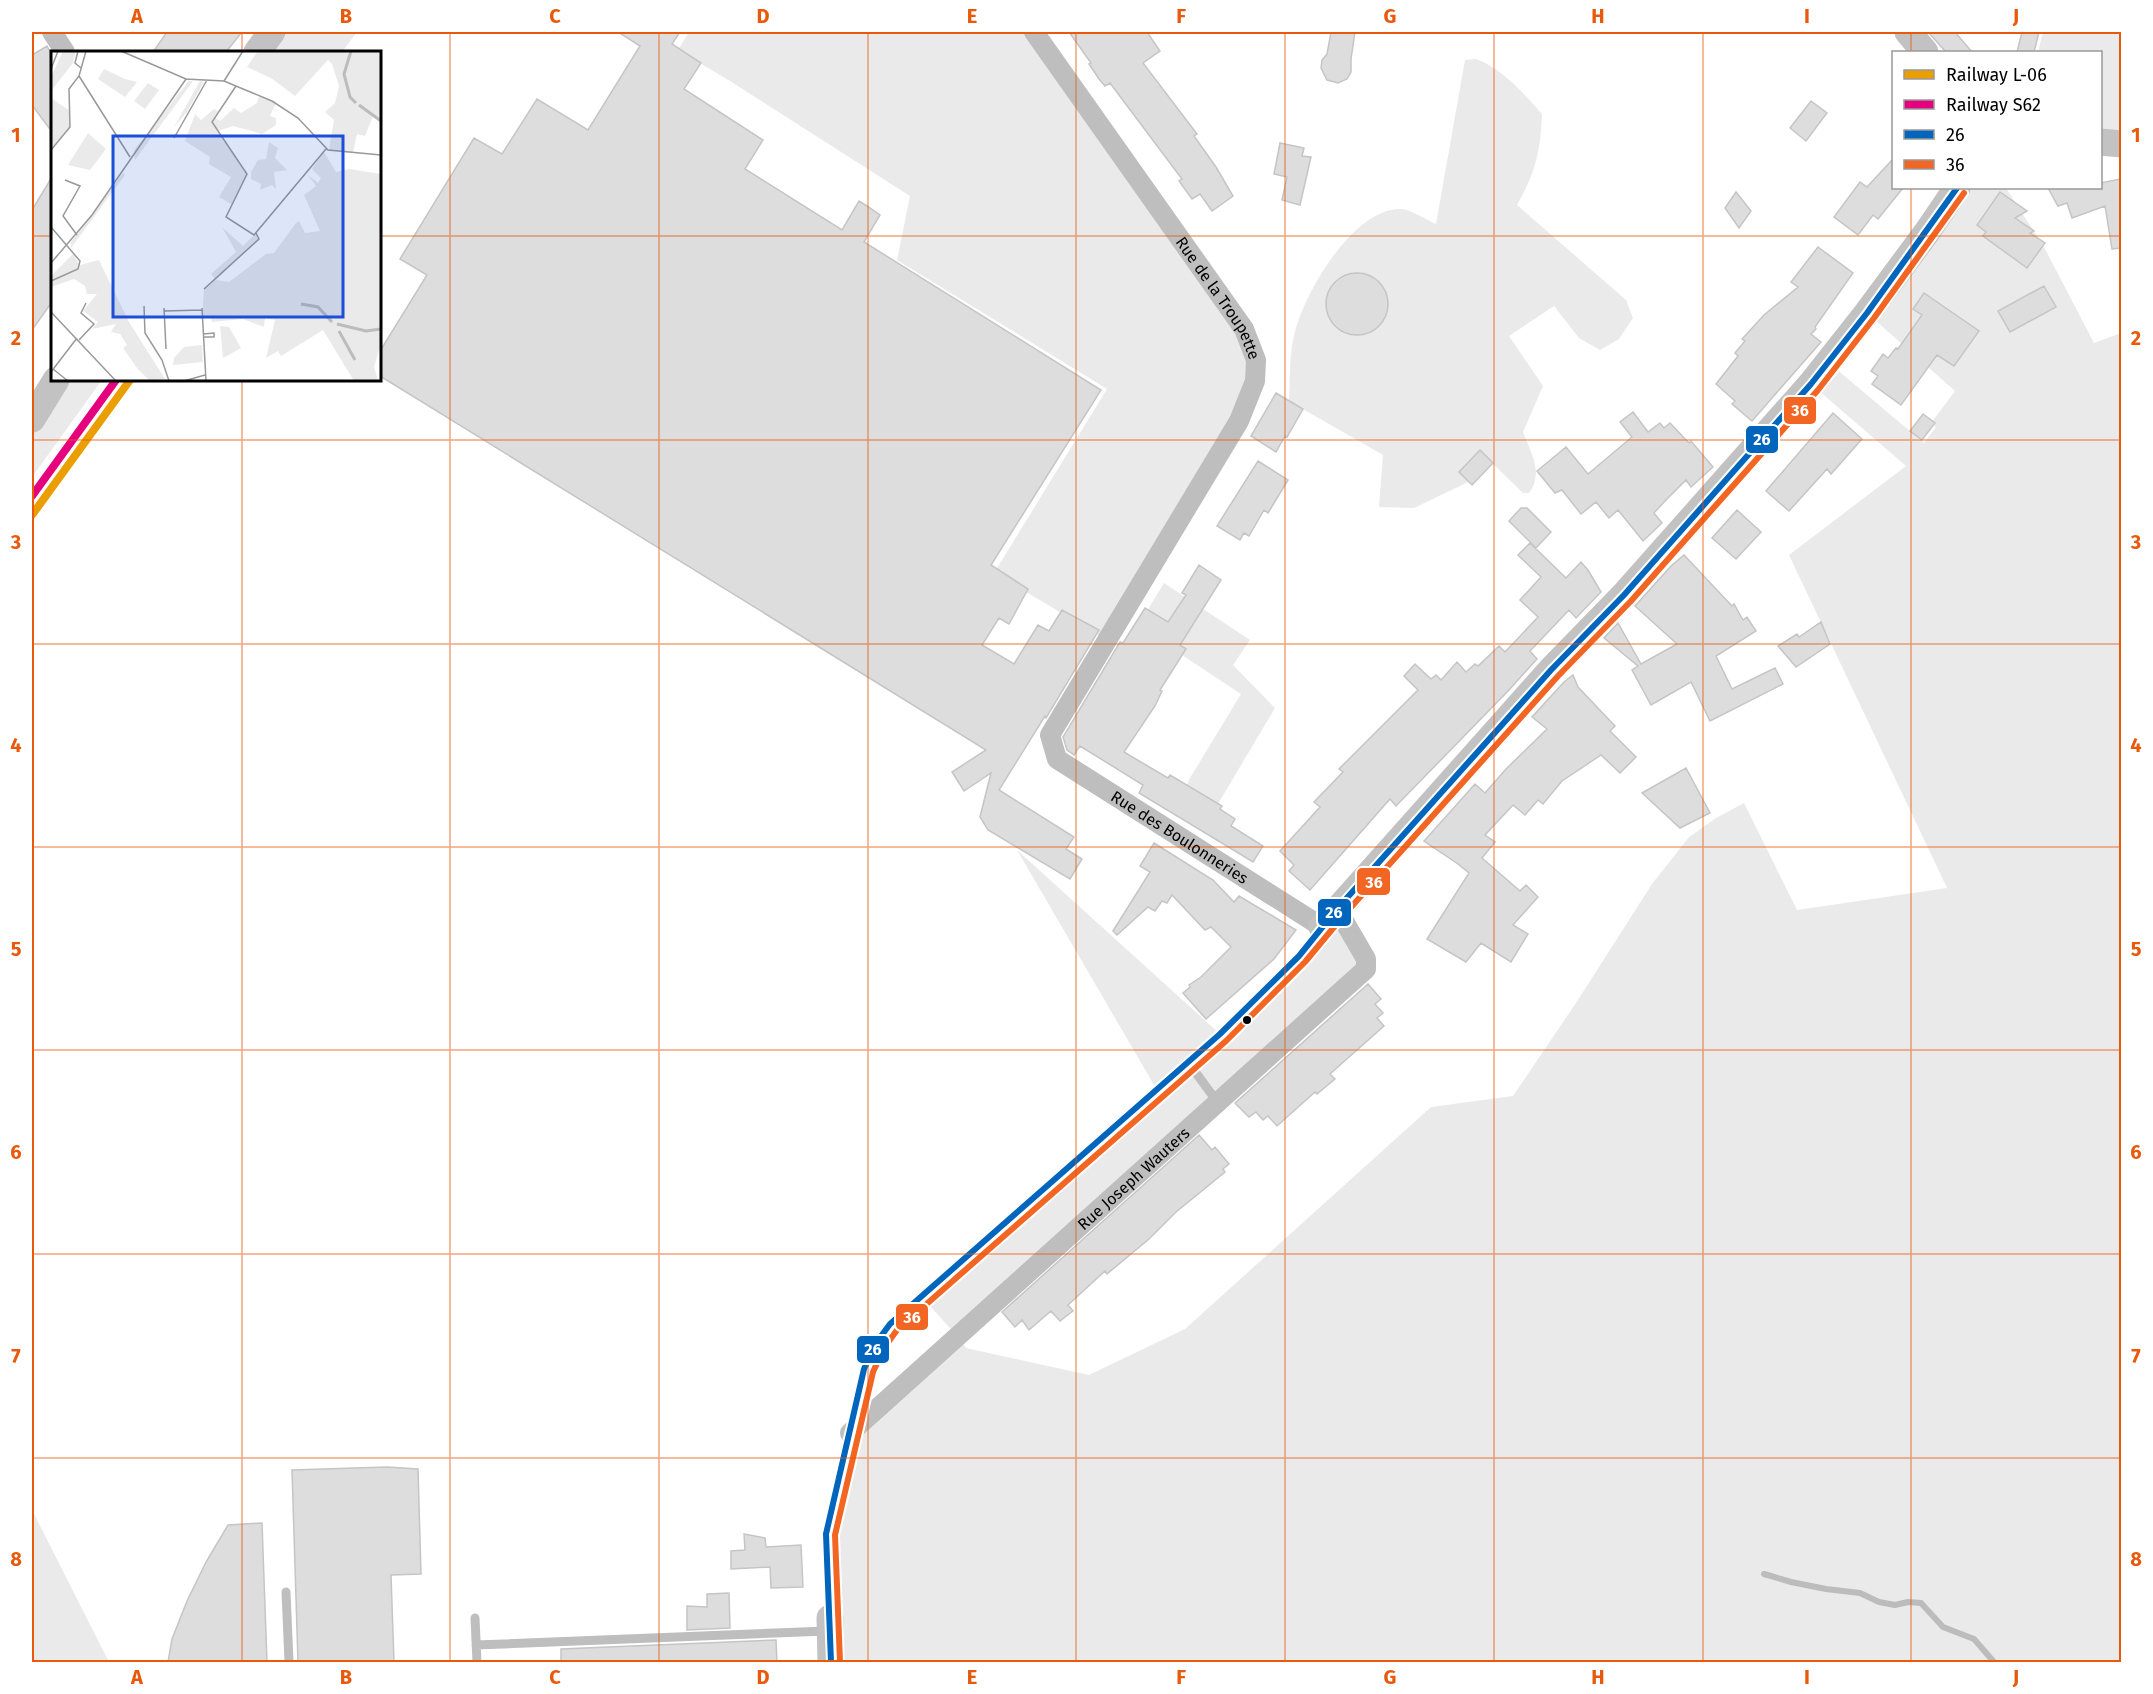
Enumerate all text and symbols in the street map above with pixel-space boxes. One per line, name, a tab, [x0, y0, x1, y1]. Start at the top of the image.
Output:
text: A	[130, 4, 144, 28]
text: B	[340, 4, 352, 28]
text: C	[549, 4, 561, 28]
text: D	[756, 4, 770, 28]
text: E	[967, 4, 977, 28]
text: F	[1176, 4, 1186, 28]
text: G	[1384, 4, 1396, 28]
text: H	[1591, 4, 1605, 28]
text: I	[1804, 4, 1810, 28]
text: J	[2012, 4, 2019, 28]
inset map	[51, 51, 381, 381]
legend	[1892, 51, 2102, 189]
text: Railway L-06	[1946, 64, 2047, 86]
text: Railway S62	[1946, 94, 2041, 116]
text: 1	[11, 123, 21, 147]
text: 1	[2131, 123, 2141, 147]
text: 26	[1946, 124, 1965, 146]
text: 36	[1946, 154, 1965, 176]
street label: Rue de la Troupette	[1172, 233, 1264, 362]
text: 2	[11, 326, 21, 350]
text: 2	[2131, 326, 2141, 350]
line badge: 36	[1783, 396, 1817, 425]
text: 36	[1790, 401, 1809, 420]
line badge: 26	[1745, 425, 1779, 454]
text: 26	[1753, 430, 1771, 449]
text: 3	[10, 530, 21, 554]
text: 3	[2130, 530, 2141, 554]
text: 4	[10, 733, 22, 757]
text: 4	[2130, 733, 2142, 757]
street label: Rue des Boulonneries	[1108, 786, 1252, 887]
line badge: 36	[1356, 867, 1391, 896]
text: 36	[1364, 873, 1383, 892]
line badge: 26	[1317, 898, 1352, 927]
text: 26	[1325, 903, 1343, 922]
text: 5	[11, 937, 22, 961]
text: 5	[2131, 937, 2142, 961]
unlabelled marker	[1241, 1014, 1253, 1026]
street label: Rue Joseph Wauters	[1073, 1123, 1193, 1233]
text: 6	[10, 1140, 22, 1164]
text: 6	[2130, 1140, 2142, 1164]
line badge: 36	[895, 1303, 929, 1331]
text: 36	[902, 1308, 921, 1327]
line badge: 26	[856, 1335, 890, 1364]
text: 26	[864, 1340, 882, 1359]
text: 7	[11, 1344, 21, 1368]
text: 7	[2131, 1344, 2141, 1368]
text: 8	[10, 1547, 22, 1571]
text: 8	[2130, 1547, 2142, 1571]
text: A	[130, 1665, 144, 1689]
text: B	[340, 1665, 352, 1689]
text: C	[549, 1665, 561, 1689]
text: D	[756, 1665, 770, 1689]
text: E	[967, 1665, 977, 1689]
text: F	[1176, 1665, 1186, 1689]
text: G	[1384, 1665, 1396, 1689]
text: H	[1591, 1665, 1605, 1689]
text: I	[1804, 1665, 1810, 1689]
text: J	[2012, 1665, 2019, 1689]

